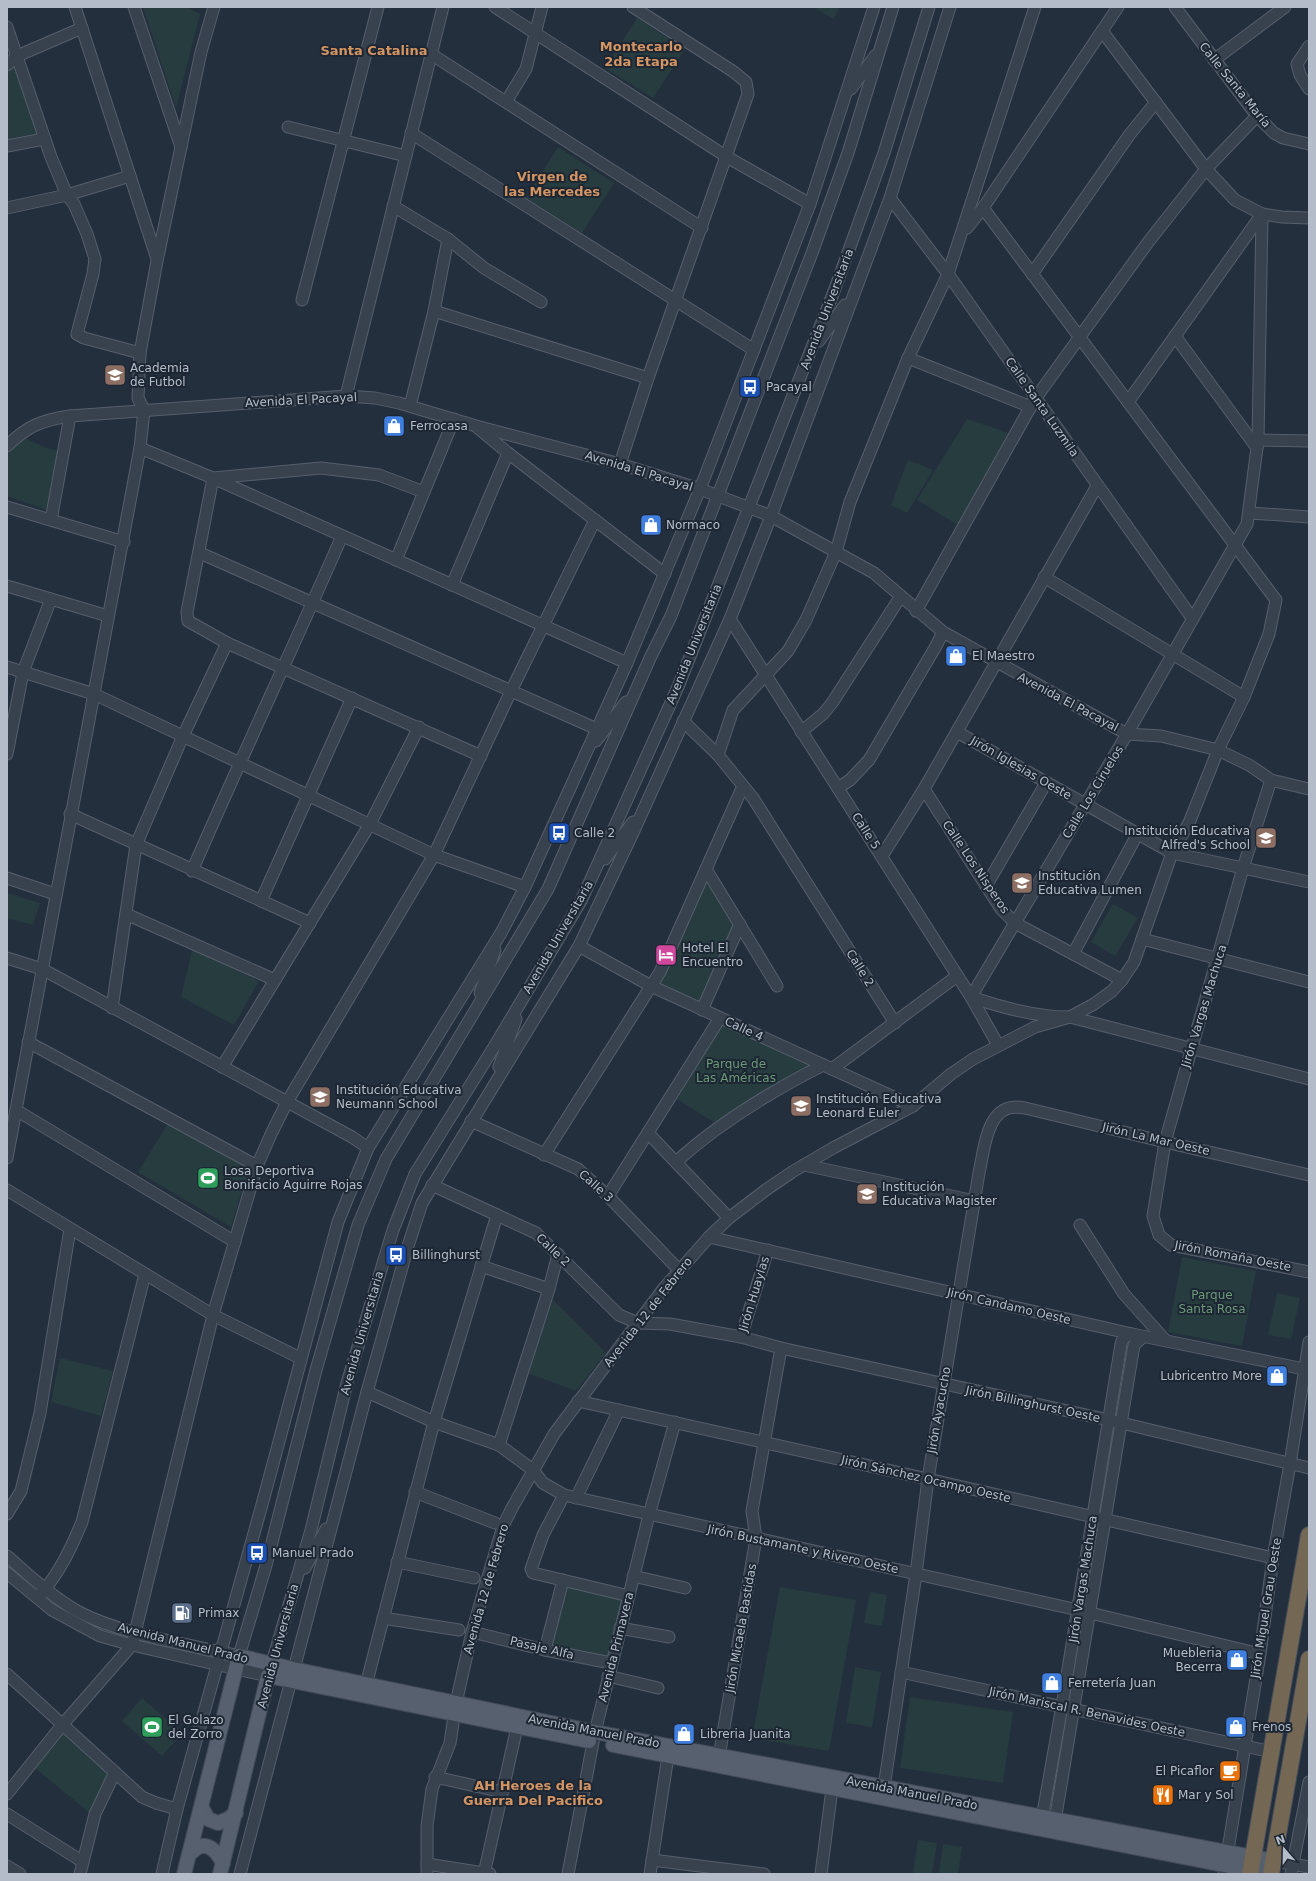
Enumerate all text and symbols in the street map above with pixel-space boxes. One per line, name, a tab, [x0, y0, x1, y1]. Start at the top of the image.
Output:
district label: Montecarlo 2da Etapa	[600, 39, 682, 69]
street label: Calle Santa María	[1196, 40, 1274, 130]
district label: Santa Catalina	[320, 43, 428, 58]
district label: Virgen de las Mercedes	[504, 169, 600, 199]
street label: Avenida Universitaria	[798, 247, 856, 371]
street label: Calle Santa Luzmila	[1002, 355, 1082, 459]
place label: Academia de Futbol	[130, 361, 189, 389]
school or university icon: Academia de Futbol	[102, 362, 128, 388]
bus stop icon: Pacayal	[737, 374, 763, 400]
place label: Pacayal	[766, 380, 812, 394]
street label: Avenida El Pacayal	[245, 390, 357, 410]
shop icon: Ferrocasa	[381, 413, 407, 439]
place label: Ferrocasa	[410, 419, 468, 433]
street label: Avenida El Pacayal	[583, 448, 695, 494]
shop icon: Normaco	[638, 512, 664, 538]
place label: Normaco	[666, 518, 720, 532]
street label: Avenida Universitaria	[664, 582, 724, 706]
shop icon: El Maestro	[943, 643, 969, 669]
place label: El Maestro	[972, 649, 1035, 663]
street label: Avenida El Pacayal	[1015, 669, 1121, 735]
street label: Jirón Iglesias Oeste	[967, 733, 1074, 803]
street label: Calle Los Ciruelos	[1060, 743, 1126, 841]
street label: Calle 5	[849, 810, 883, 852]
street label: Calle Los Nisperos	[940, 818, 1012, 916]
bus stop icon: Calle 2	[546, 820, 572, 846]
place label: Institución Educativa Alfred's School	[1124, 824, 1250, 852]
school or university icon: Institución Educativa Alfred's School	[1253, 825, 1279, 851]
place label: Calle 2	[574, 826, 615, 840]
place label: Institución Educativa Lumen	[1038, 869, 1142, 897]
school or university icon: Institución Educativa Lumen	[1009, 870, 1035, 896]
street label: Avenida Universitaria	[520, 878, 596, 996]
place label: Hotel El Encuentro	[682, 941, 743, 969]
hotel icon: Hotel El Encuentro	[653, 942, 679, 968]
street label: Jirón Vargas Machuca	[1178, 943, 1229, 1070]
street label: Calle 2	[843, 947, 877, 989]
street label: Calle 4	[722, 1014, 766, 1044]
park label: Parque de Las Américas	[696, 1057, 776, 1085]
place label: Institución Educativa Neumann School	[336, 1083, 462, 1111]
school or university icon: Institución Educativa Neumann School	[307, 1084, 333, 1110]
place label: Institución Educativa Leonard Euler	[816, 1092, 942, 1120]
school or university icon: Institución Educativa Leonard Euler	[788, 1093, 814, 1119]
street label: Jirón La Mar Oeste	[1100, 1120, 1211, 1158]
place label: Losa Deportiva Bonifacio Aguirre Rojas	[224, 1164, 363, 1192]
sports icon: Losa Deportiva Bonifacio Aguirre Rojas	[195, 1165, 221, 1191]
street label: Calle 3	[576, 1167, 616, 1205]
place label: Institución Educativa Magister	[882, 1180, 997, 1208]
school or university icon: Institución Educativa Magister	[854, 1181, 880, 1207]
street label: Calle 2	[533, 1231, 573, 1269]
street label: Jirón Romaña Oeste	[1173, 1238, 1292, 1274]
bus stop icon: Billinghurst	[383, 1242, 409, 1268]
place label: Billinghurst	[412, 1248, 480, 1262]
street label: Avenida 12 de Febrero	[601, 1255, 695, 1369]
street label: Jirón Huaylas	[736, 1255, 772, 1334]
street label: Avenida Universitaria	[338, 1269, 386, 1397]
street label: Jirón Candamo Oeste	[945, 1285, 1072, 1327]
park label: Parque Santa Rosa	[1178, 1288, 1246, 1316]
shop icon: Lubricentro More	[1264, 1363, 1290, 1389]
street label: Jirón Ayacucho	[924, 1365, 954, 1455]
place label: Lubricentro More	[1160, 1369, 1262, 1383]
street label: Jirón Billinghurst Oeste	[963, 1383, 1102, 1425]
street label: Jirón Sánchez Ocampo Oeste	[839, 1452, 1012, 1505]
street label: Jirón Vargas Machuca	[1066, 1515, 1100, 1644]
street label: Avenida 12 de Febrero	[461, 1522, 511, 1656]
street label: Jirón Bustamante y Rivero Oeste	[705, 1522, 900, 1576]
street label: Jirón Miguel Grau Oeste	[1248, 1537, 1284, 1680]
bus stop icon: Manuel Prado	[244, 1540, 270, 1566]
place label: Manuel Prado	[272, 1546, 354, 1560]
street label: Jirón Micaela Bastidas	[723, 1562, 759, 1695]
street label: Avenida Universitaria	[255, 1582, 301, 1710]
street label: Avenida Primavera	[596, 1591, 636, 1703]
fuel station icon: Primax	[169, 1600, 195, 1626]
place label: Primax	[198, 1606, 239, 1620]
street label: Avenida Manuel Prado	[117, 1620, 249, 1666]
street label: Pasaje Alfa	[509, 1634, 575, 1662]
place label: Muebleria Becerra	[1163, 1646, 1222, 1674]
shop icon: Muebleria Becerra	[1224, 1647, 1250, 1673]
shop icon: Ferretería Juan	[1039, 1670, 1065, 1696]
place label: Ferretería Juan	[1068, 1676, 1156, 1690]
street label: Jirón Mariscal R. Benavides Oeste	[987, 1684, 1186, 1740]
street label: Avenida Manuel Prado	[527, 1711, 661, 1751]
place label: El Golazo del Zorro	[168, 1713, 224, 1741]
sports icon: El Golazo del Zorro	[139, 1714, 165, 1740]
shop icon: Frenos	[1223, 1714, 1249, 1740]
place label: Frenos	[1252, 1720, 1291, 1734]
shop icon: Libreria Juanita	[671, 1721, 697, 1747]
place label: Libreria Juanita	[700, 1727, 791, 1741]
cafe icon: El Picaflor	[1217, 1758, 1243, 1784]
place label: El Picaflor	[1155, 1764, 1214, 1778]
street label: Avenida Manuel Prado	[845, 1773, 979, 1813]
district label: AH Heroes de la Guerra Del Pacifico	[463, 1778, 603, 1808]
restaurant icon: Mar y Sol	[1150, 1782, 1176, 1808]
place label: Mar y Sol	[1178, 1788, 1234, 1802]
north arrow	[1264, 1829, 1304, 1869]
text: N	[1274, 1832, 1287, 1848]

